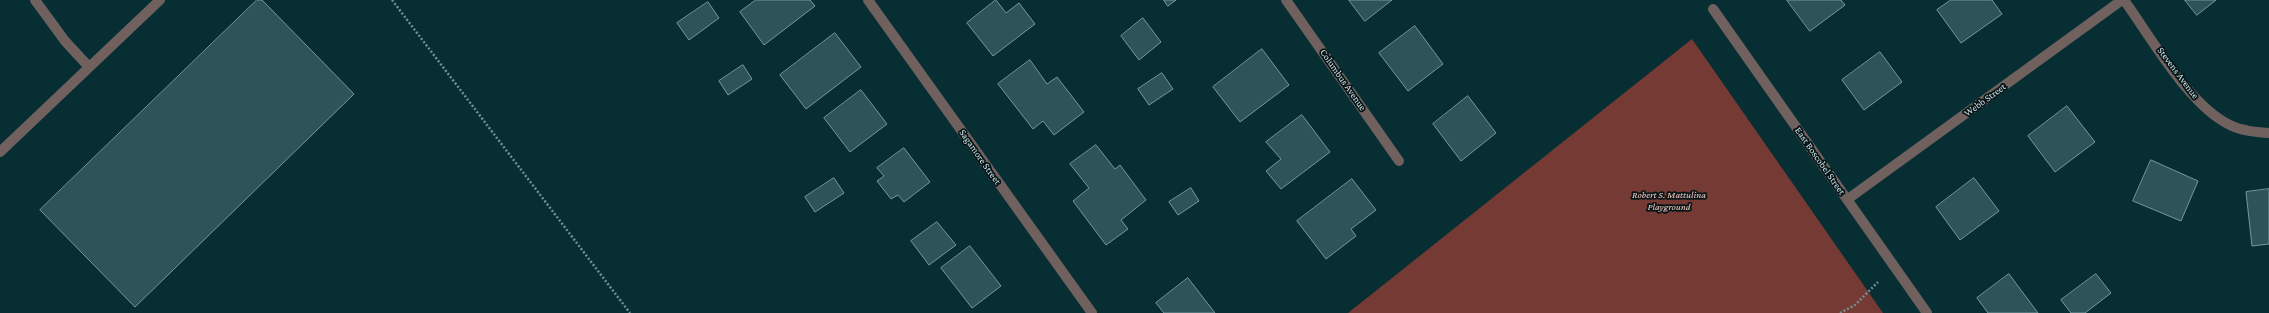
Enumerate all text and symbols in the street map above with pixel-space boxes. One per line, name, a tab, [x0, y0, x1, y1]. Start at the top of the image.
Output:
street label: Stevens Avenue	[2155, 45, 2201, 101]
street label: Columbus Avenue	[1317, 47, 1369, 113]
street label: Webb Street	[1962, 81, 2008, 119]
street label: East Boscobel Street	[1792, 125, 1848, 197]
street label: Sagamore Street	[957, 127, 1003, 187]
park label: Robert S. Mattulina Playground	[1632, 189, 1706, 212]

